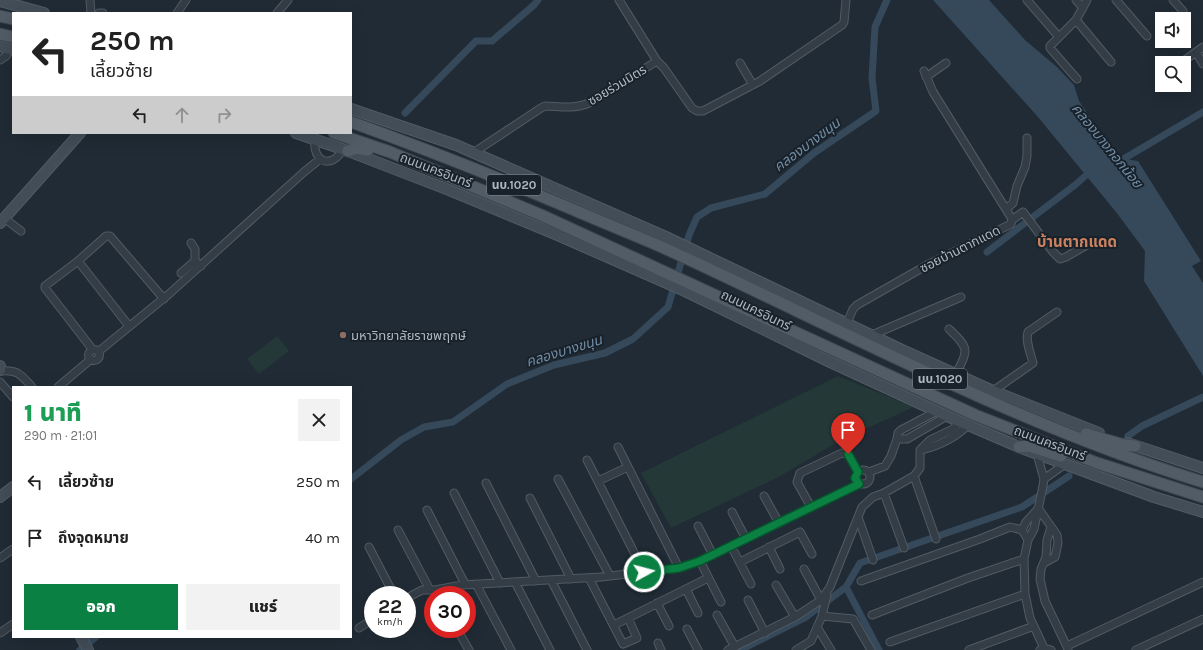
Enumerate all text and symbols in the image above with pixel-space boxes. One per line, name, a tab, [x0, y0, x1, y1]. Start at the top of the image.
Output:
map controls	[1155, 12, 1191, 92]
button: sound	[1155, 12, 1191, 48]
text: 250 m	[90, 24, 175, 57]
icon: left	[24, 28, 76, 80]
button: search	[1155, 56, 1191, 92]
text: เลี้ยวซ้าย	[90, 60, 153, 82]
street label: ซอยร่วมมิตร	[585, 62, 649, 108]
water label: คลองบางกอกน้อย	[1068, 100, 1147, 193]
icon: left	[129, 104, 151, 126]
icon: ahead	[171, 104, 193, 126]
icon: right	[213, 104, 235, 126]
water label: คลองบางขนุน	[770, 114, 845, 175]
street label: ถนนนครอินทร์	[398, 149, 475, 191]
road number: นบ.1020	[487, 175, 541, 195]
street label: ซอยบ้านตากแดด	[917, 222, 1003, 276]
district label: บ้านตากแดด	[1037, 233, 1117, 251]
street label: ถนนนครอินทร์	[719, 287, 794, 334]
place label: มหาวิทยาลัยราชพฤกษ์	[351, 328, 466, 343]
marker: มหาวิทยาลัยราชพฤกษ์	[338, 330, 348, 340]
water label: คลองบางขนุน	[524, 331, 605, 371]
road number: นบ.1020	[913, 369, 967, 389]
text: 1 นาที	[24, 399, 82, 427]
button: close	[298, 399, 340, 441]
pin	[831, 413, 865, 454]
icon: arrive	[837, 419, 859, 441]
street label: ถนนนครอินทร์	[1012, 422, 1089, 464]
text: 290 m · 21:01	[24, 428, 97, 443]
icon: left	[24, 471, 46, 493]
text: เลี้ยวซ้าย	[58, 473, 114, 491]
text: 250 m	[296, 473, 340, 491]
icon: arrive	[24, 527, 46, 549]
text: ถึงจุดหมาย	[58, 529, 129, 547]
text: 40 m	[305, 529, 340, 547]
position arrow	[623, 551, 665, 593]
button: ออก	[24, 584, 178, 630]
button: แชร์	[186, 584, 340, 630]
speed limit sign: 30	[424, 586, 476, 638]
text: 22	[378, 595, 402, 618]
text: km/h	[377, 616, 403, 628]

